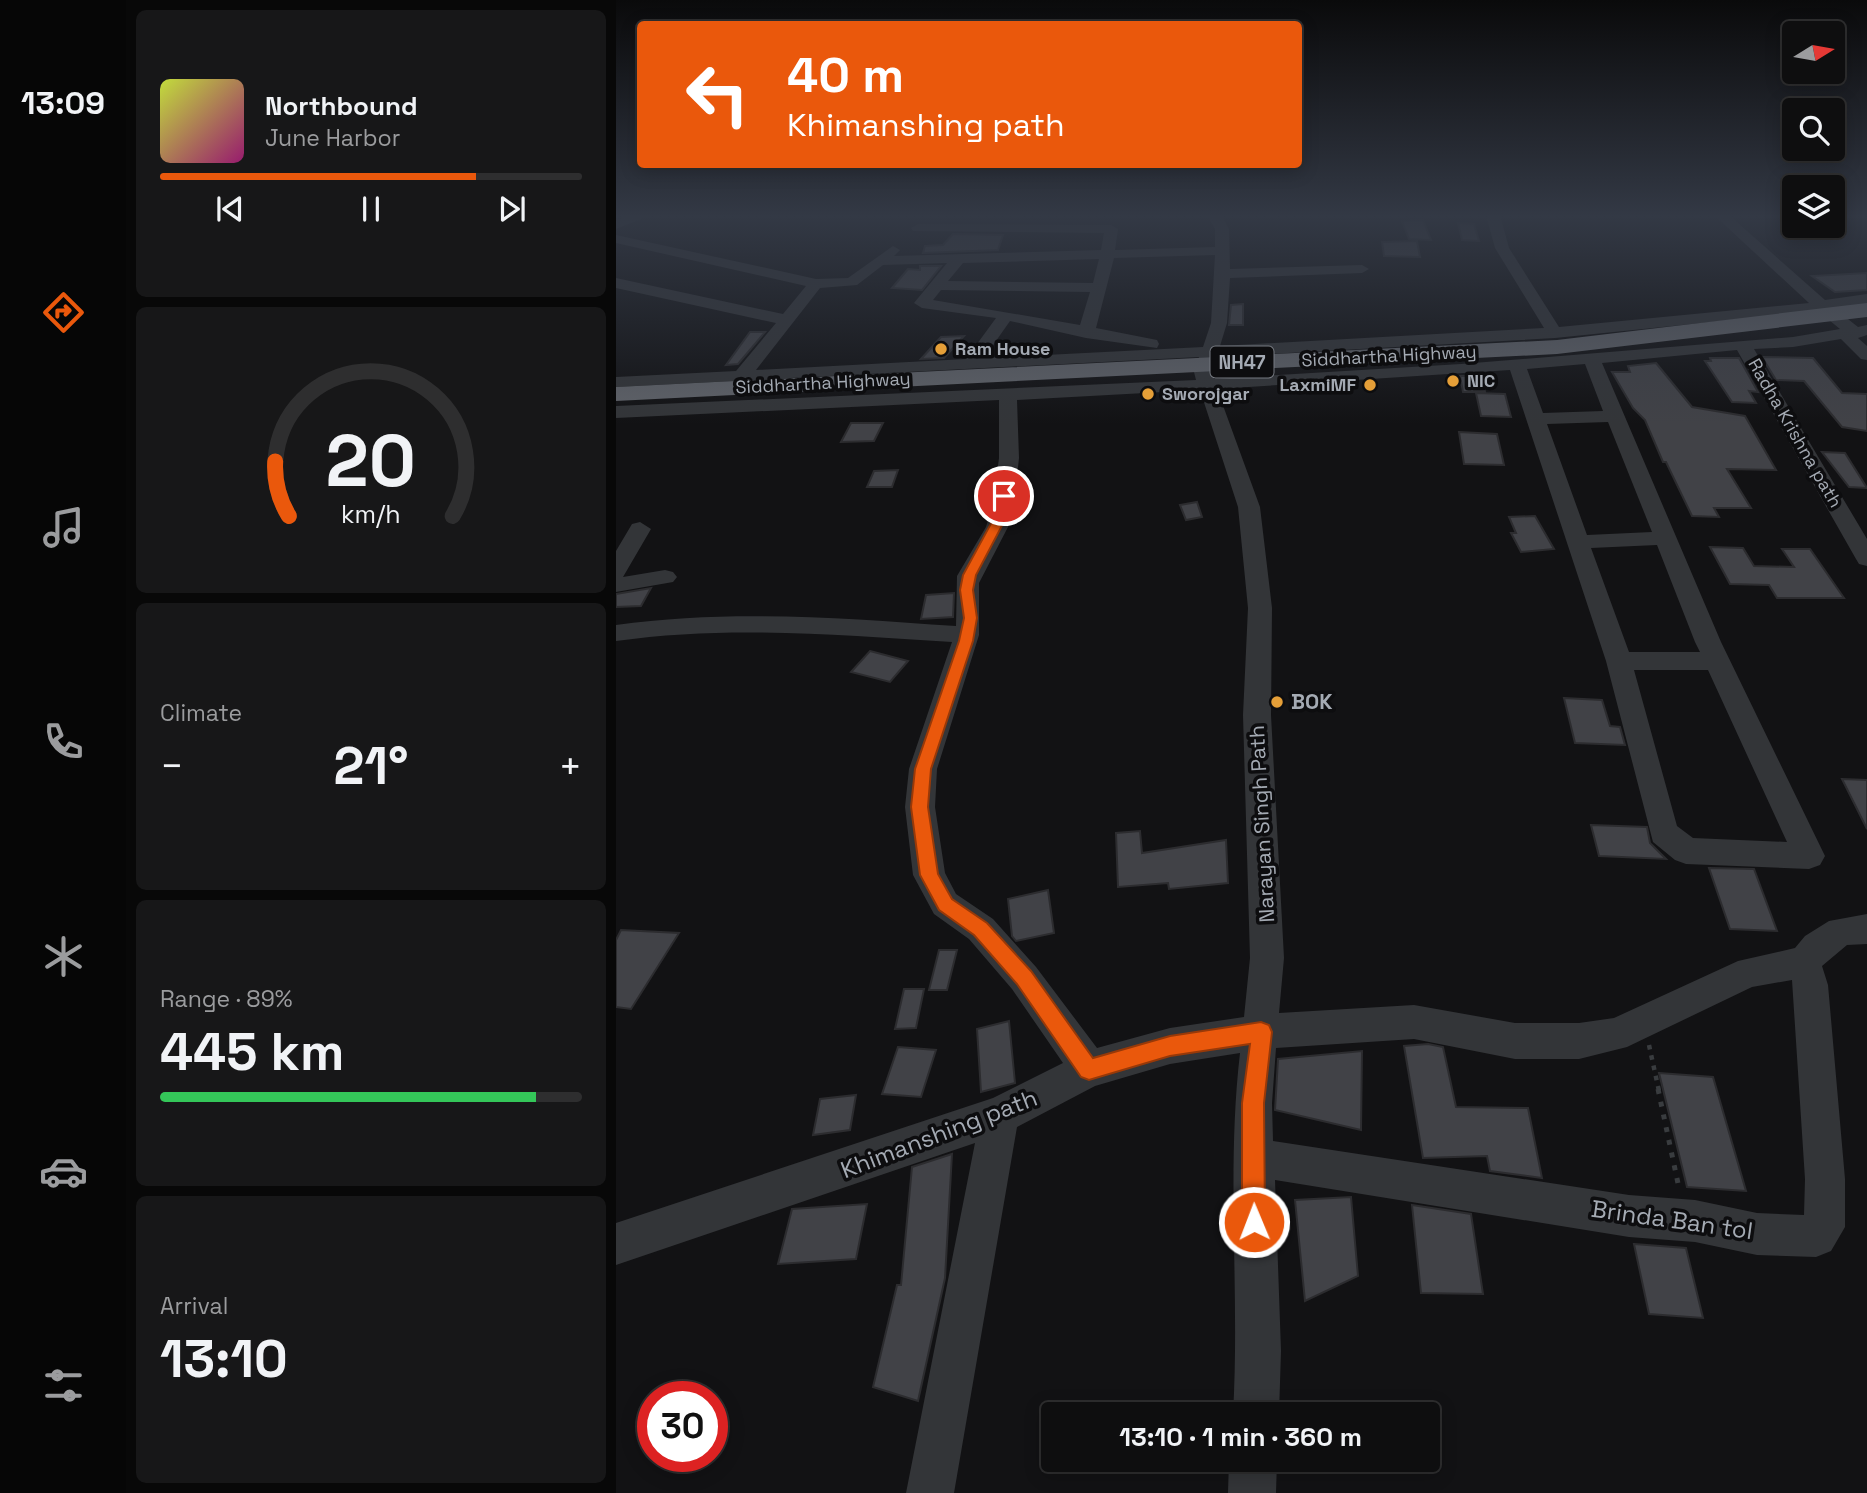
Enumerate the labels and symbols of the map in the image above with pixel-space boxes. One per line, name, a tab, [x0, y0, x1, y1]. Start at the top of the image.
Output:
north arrow	[1782, 21, 1844, 84]
place label: Ram House	[955, 337, 1050, 360]
street label: Siddhartha Highway	[1301, 339, 1477, 372]
marker: Ram House	[933, 341, 949, 357]
road number: NH47	[1210, 346, 1274, 378]
street label: Radha Krishna path	[1743, 354, 1848, 511]
street label: Siddhartha Highway	[735, 366, 911, 399]
place label: NIC	[1467, 369, 1495, 392]
place label: LaxmiMF	[1280, 373, 1356, 396]
marker: NIC	[1445, 373, 1461, 389]
marker: LaxmiMF	[1362, 377, 1378, 393]
place label: Sworojgar	[1162, 382, 1250, 405]
marker: Sworojgar	[1140, 386, 1156, 402]
pin	[974, 466, 1034, 526]
place label: BOK	[1291, 688, 1333, 715]
marker: BOK	[1269, 694, 1285, 710]
street label: Narayan Singh Path	[1243, 725, 1280, 923]
street label: Khimanshing path	[836, 1082, 1042, 1185]
position arrow	[1217, 1185, 1291, 1259]
street label: Brinda Ban tol	[1589, 1193, 1755, 1246]
speed limit sign: 30	[637, 1381, 728, 1472]

